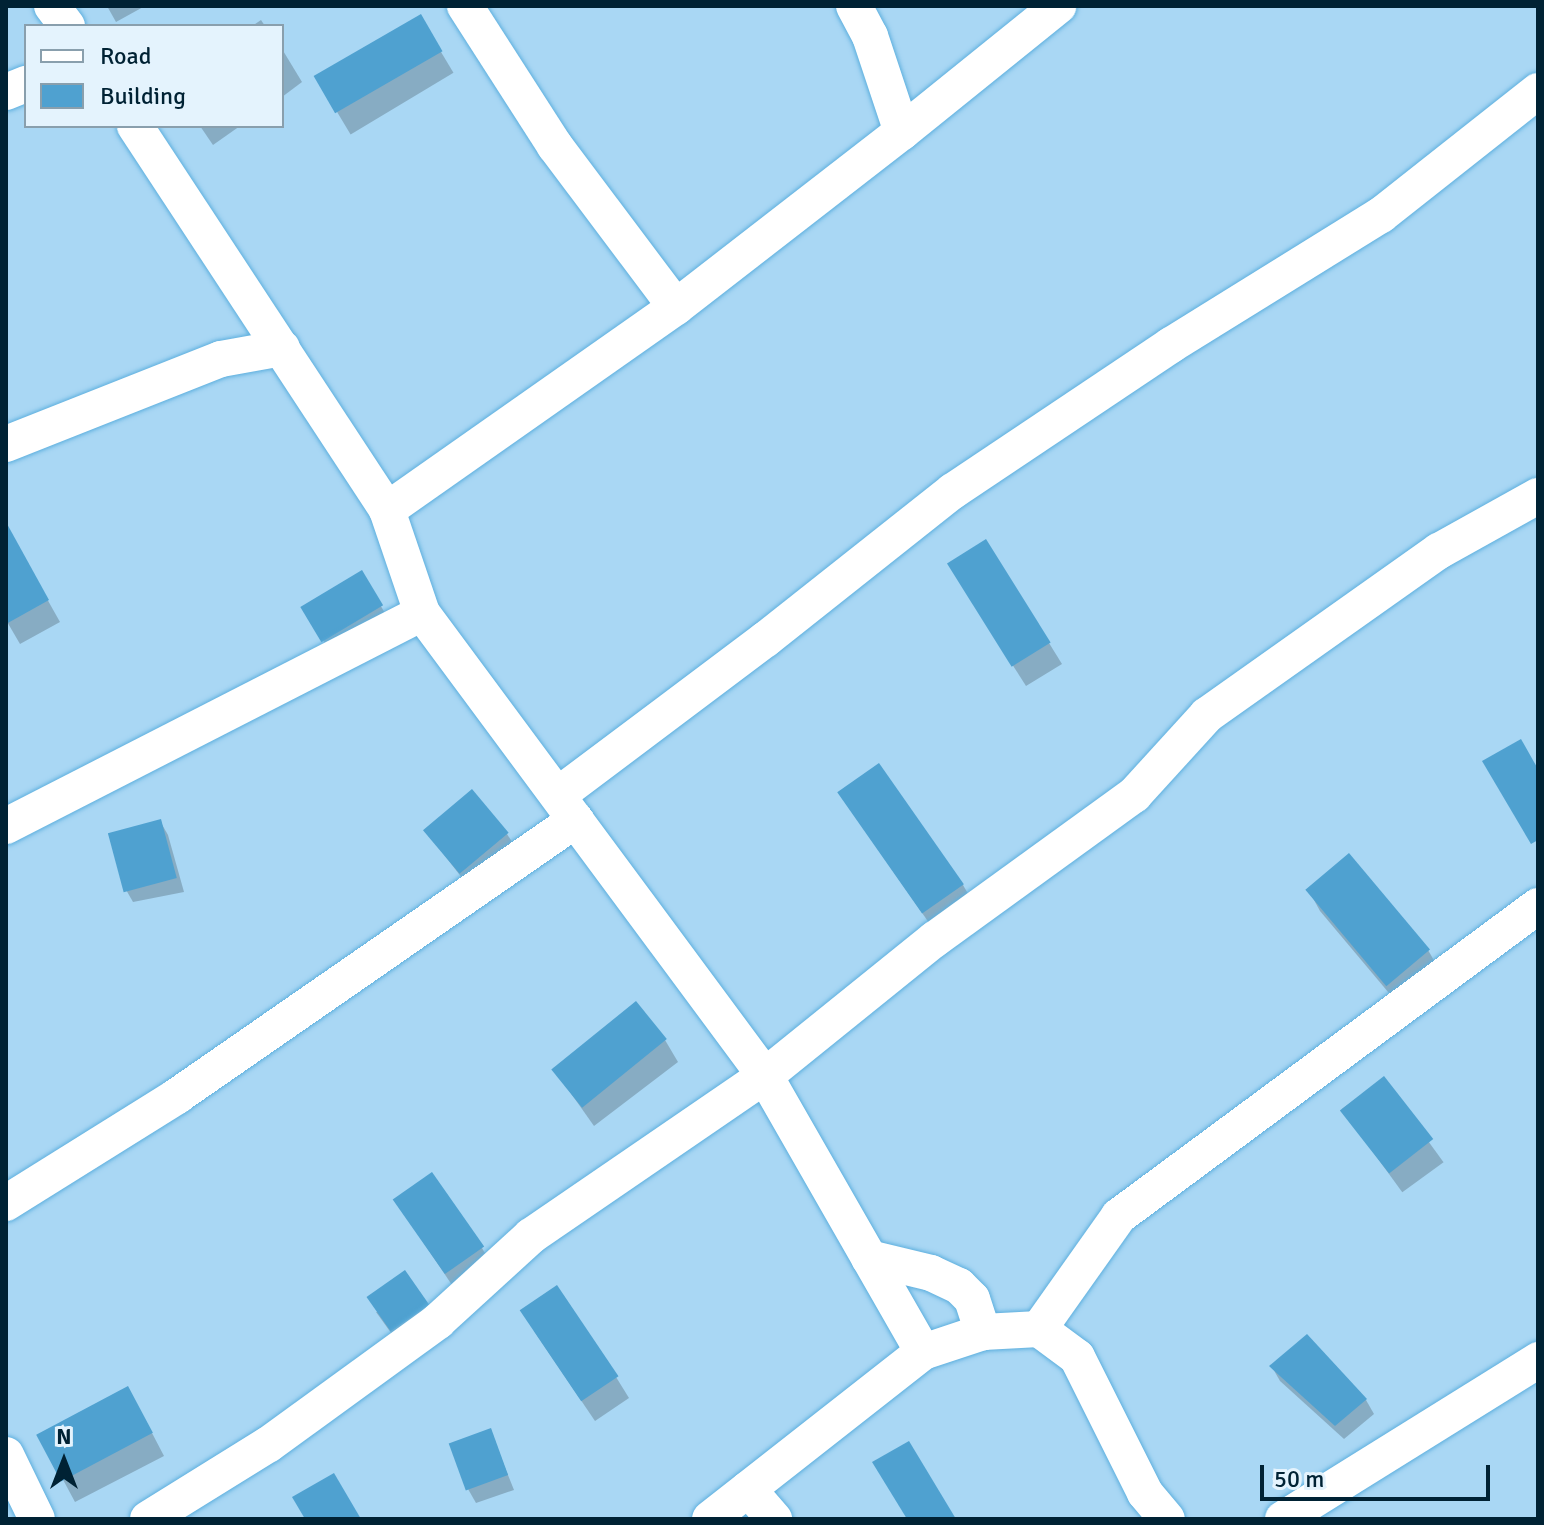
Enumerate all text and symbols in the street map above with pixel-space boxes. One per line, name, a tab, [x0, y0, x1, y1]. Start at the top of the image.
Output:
legend	[24, 24, 284, 128]
text: Road	[100, 41, 151, 71]
text: Building	[100, 81, 186, 111]
north arrow	[24, 1421, 104, 1501]
text: N	[56, 1423, 72, 1450]
scale bar	[1264, 1449, 1494, 1499]
text: 50 m	[1274, 1464, 1324, 1494]

